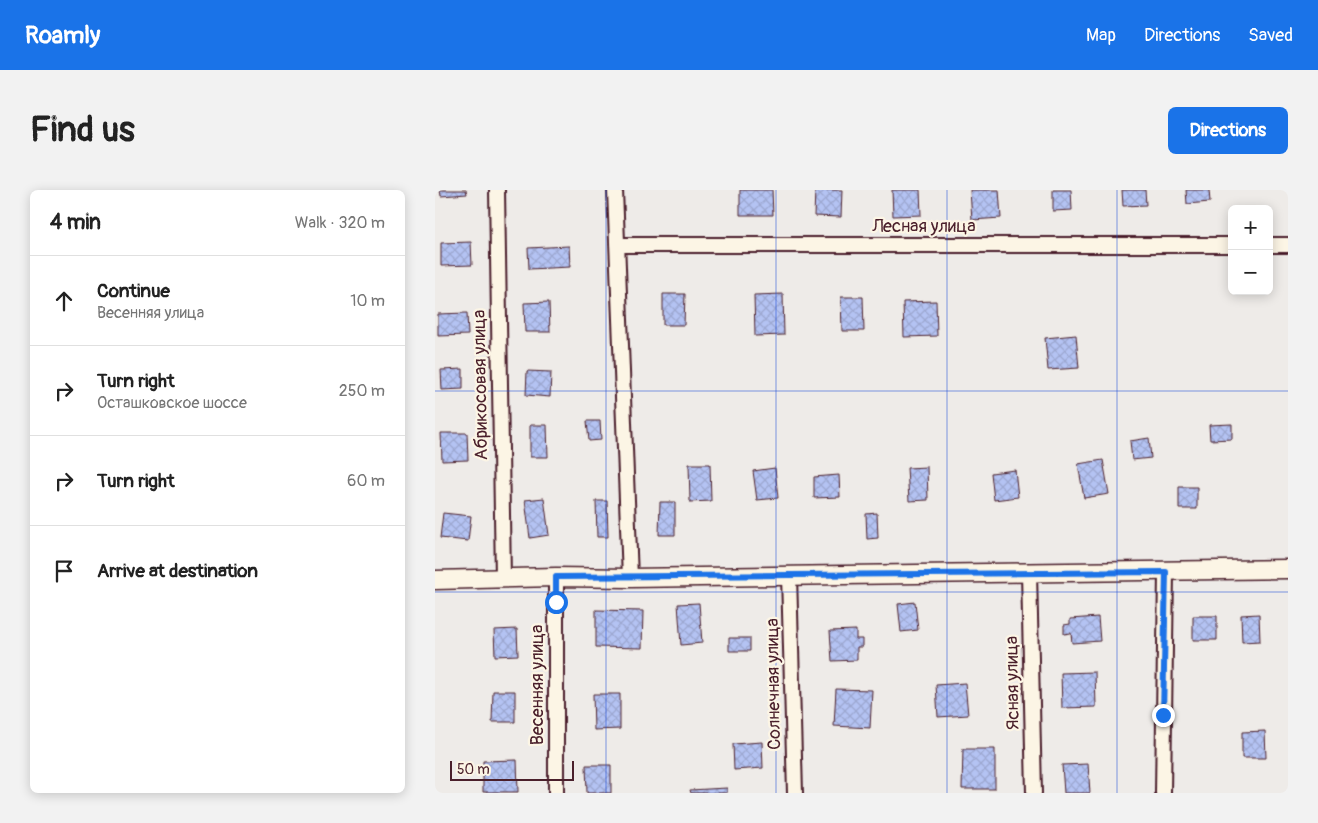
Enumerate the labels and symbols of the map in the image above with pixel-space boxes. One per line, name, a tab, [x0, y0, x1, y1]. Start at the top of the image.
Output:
street label: Лесная улица	[871, 215, 976, 238]
street label: Абрикосовая улица	[468, 309, 493, 461]
route start	[545, 591, 568, 614]
street label: Солнечная улица	[761, 618, 786, 750]
street label: Весенняя улица	[526, 625, 549, 745]
street label: Ясная улица	[1000, 636, 1025, 730]
route end	[1152, 704, 1175, 727]
scale bar	[450, 758, 574, 781]

